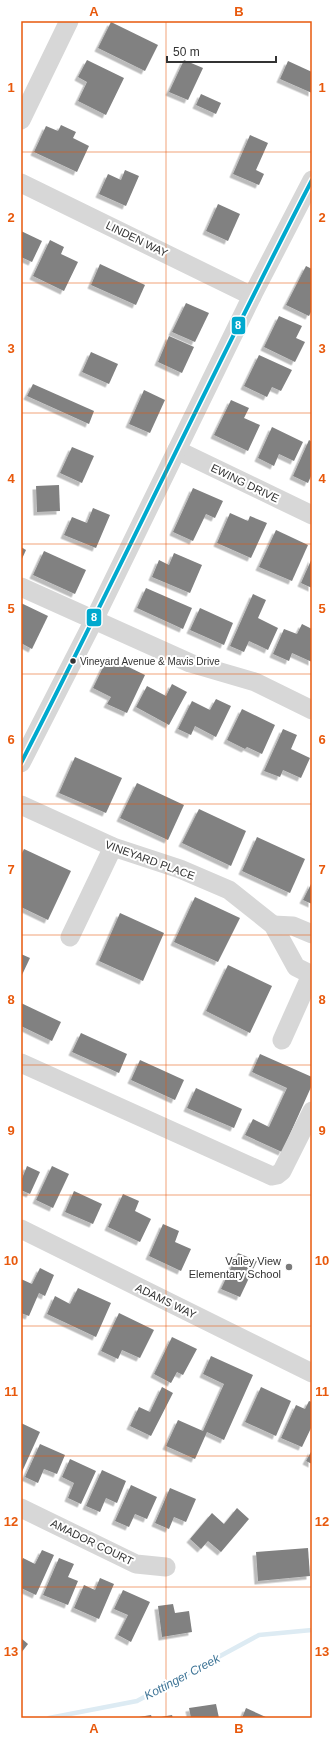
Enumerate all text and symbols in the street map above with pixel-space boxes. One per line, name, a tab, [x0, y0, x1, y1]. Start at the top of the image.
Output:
text: A	[89, 4, 99, 19]
text: B	[234, 4, 244, 19]
scale bar	[167, 38, 276, 64]
text: 50 m	[173, 45, 200, 59]
text: 1	[7, 80, 15, 95]
text: 1	[318, 80, 326, 95]
text: 2	[7, 210, 15, 225]
text: 2	[318, 210, 326, 225]
street label: LINDEN WAY	[104, 219, 170, 259]
line badge: 8	[231, 316, 246, 335]
text: 8	[235, 319, 241, 331]
text: 3	[7, 341, 15, 356]
text: 3	[318, 341, 326, 356]
street label: EWING DRIVE	[209, 461, 281, 505]
text: 4	[7, 471, 15, 486]
text: 4	[318, 471, 326, 486]
text: 5	[7, 601, 15, 616]
text: 5	[318, 601, 326, 616]
line badge: 8	[86, 608, 102, 627]
text: 8	[91, 611, 97, 623]
marker: Vineyard Avenue & Mavis Drive	[68, 656, 78, 666]
place label: Vineyard Avenue & Mavis Drive	[80, 656, 220, 667]
text: 6	[7, 732, 15, 747]
text: 6	[318, 732, 326, 747]
street label: VINEYARD PLACE	[104, 838, 196, 882]
text: 7	[7, 862, 15, 877]
text: 7	[318, 862, 326, 877]
text: 8	[7, 992, 15, 1007]
text: 8	[318, 992, 326, 1007]
text: 9	[7, 1123, 15, 1138]
text: 9	[318, 1123, 326, 1138]
text: 10	[4, 1253, 18, 1268]
text: 10	[315, 1253, 329, 1268]
place label: Valley View Elementary School	[189, 1255, 281, 1280]
marker: Valley View Elementary School	[284, 1262, 294, 1272]
street label: ADAMS WAY	[134, 1281, 199, 1321]
text: 11	[4, 1384, 18, 1399]
text: 11	[315, 1384, 329, 1399]
text: 12	[4, 1514, 18, 1529]
text: 12	[315, 1514, 329, 1529]
street label: AMADOR COURT	[49, 1517, 135, 1567]
text: 13	[4, 1644, 18, 1659]
text: 13	[315, 1644, 329, 1659]
water label: Kottinger Creek	[142, 1651, 223, 1703]
text: A	[89, 1721, 99, 1736]
text: B	[234, 1721, 244, 1736]

